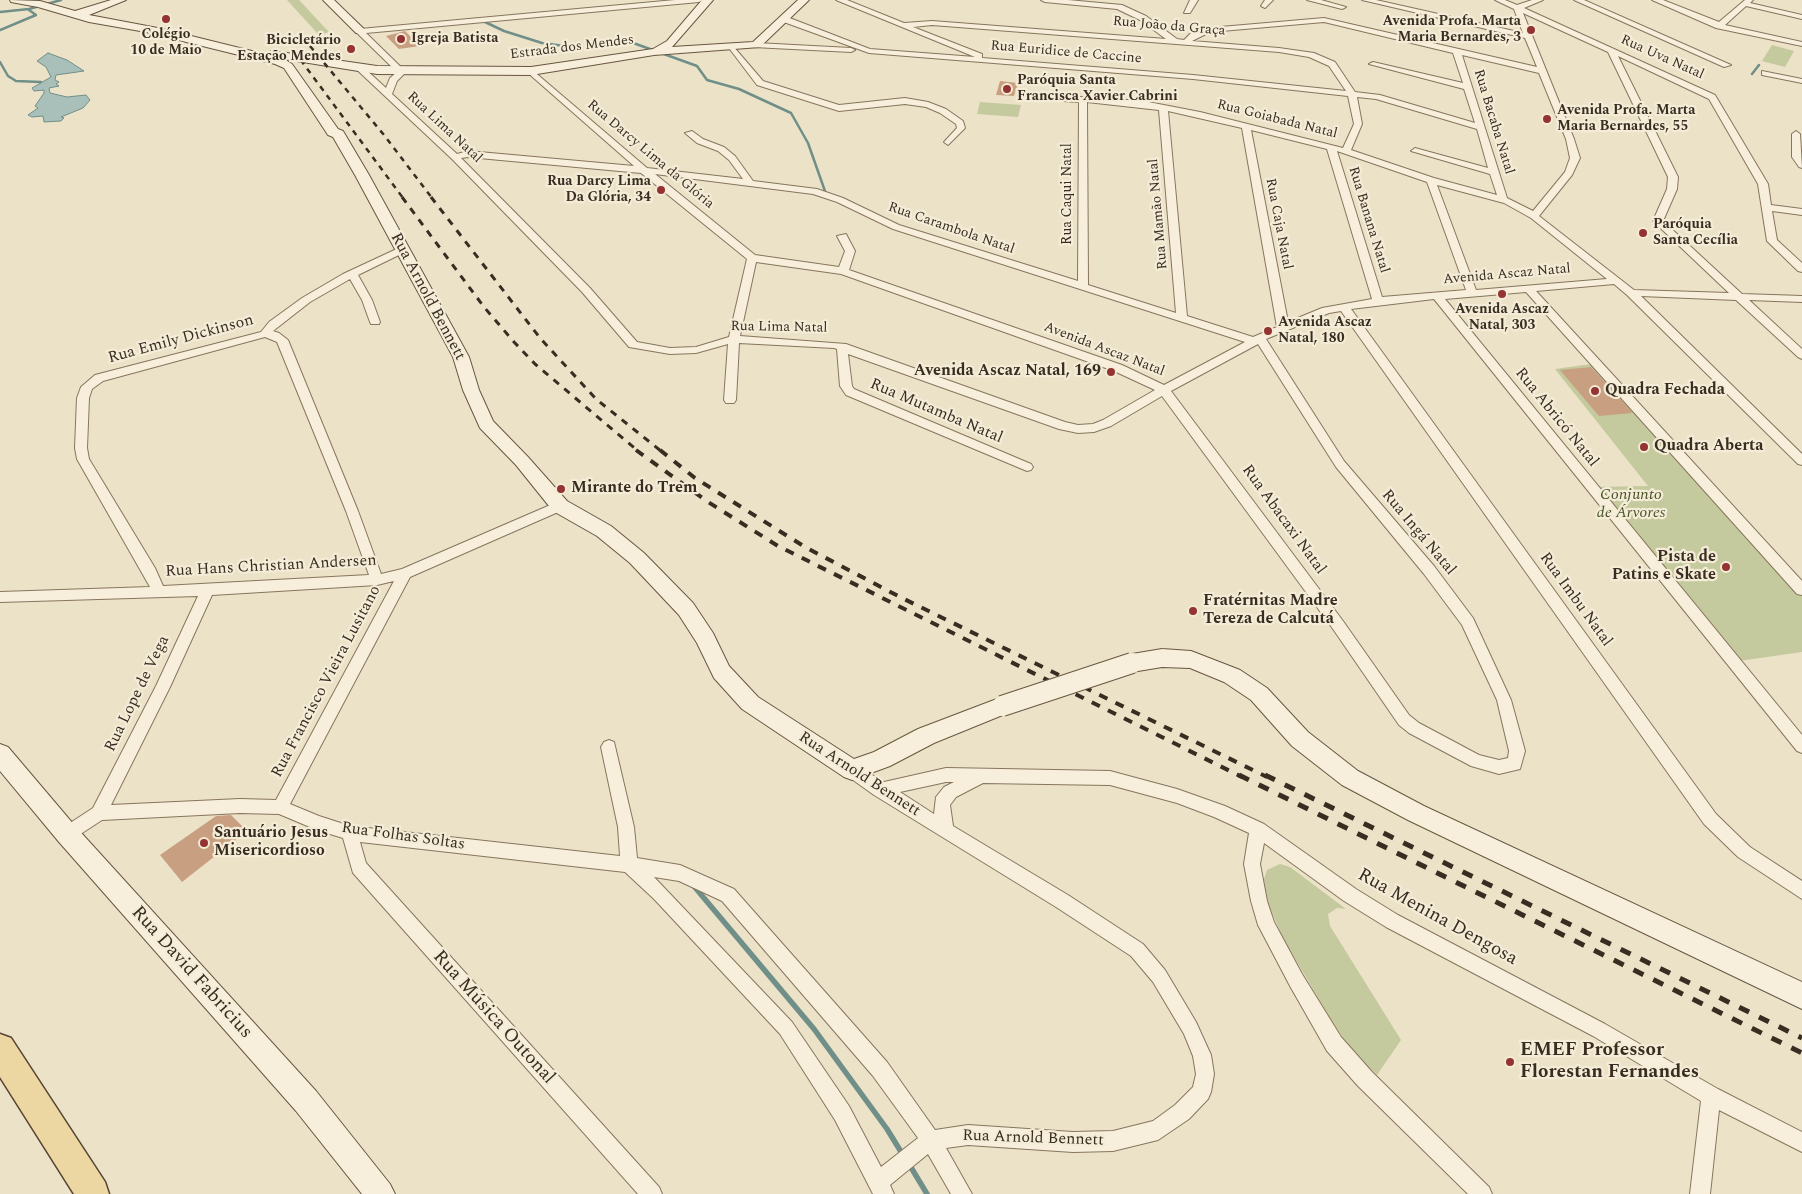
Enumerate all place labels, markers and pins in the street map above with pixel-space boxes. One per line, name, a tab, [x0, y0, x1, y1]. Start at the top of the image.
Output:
marker: Colégio 10 de Maio	[160, 13, 172, 25]
place label: Avenida Profa. Marta Maria Bernardes, 3	[1383, 14, 1521, 46]
marker: Avenida Profa. Marta Maria Bernardes, 3	[1525, 24, 1537, 36]
place label: Colégio 10 de Maio	[130, 27, 202, 59]
place label: Igreja Batista	[411, 31, 499, 47]
place label: Bicicletário Estação Mendes	[237, 33, 341, 65]
marker: Igreja Batista	[395, 33, 407, 45]
marker: Bicicletário Estação Mendes	[345, 43, 357, 55]
place label: Paróquia Santa Francisca Xavier Cabrini	[1017, 73, 1178, 105]
marker: Paróquia Santa Francisca Xavier Cabrini	[1001, 83, 1013, 95]
place label: Avenida Profa. Marta Maria Bernardes, 55	[1557, 103, 1695, 136]
marker: Avenida Profa. Marta Maria Bernardes, 55	[1541, 113, 1553, 125]
place label: Rua Darcy Lima Da Glória, 34	[547, 174, 651, 206]
marker: Rua Darcy Lima Da Glória, 34	[655, 184, 667, 196]
place label: Paróquia Santa Cecília	[1653, 217, 1738, 250]
marker: Paróquia Santa Cecília	[1637, 227, 1649, 239]
marker: Avenida Ascaz Natal, 303	[1496, 288, 1508, 300]
place label: Avenida Ascaz Natal, 303	[1455, 302, 1549, 334]
place label: Avenida Ascaz Natal, 180	[1278, 315, 1372, 348]
marker: Avenida Ascaz Natal, 180	[1262, 325, 1274, 337]
place label: Avenida Ascaz Natal, 169	[914, 362, 1101, 382]
marker: Avenida Ascaz Natal, 169	[1105, 366, 1117, 378]
place label: Quadra Fechada	[1605, 381, 1725, 401]
marker: Quadra Fechada	[1589, 385, 1601, 397]
place label: Quadra Aberta	[1654, 437, 1763, 457]
marker: Quadra Aberta	[1638, 441, 1650, 453]
place label: Mirante do Trem	[571, 479, 697, 499]
marker: Mirante do Trem	[555, 483, 567, 495]
place label: Pista de Patins e Skate	[1612, 548, 1716, 586]
marker: Pista de Patins e Skate	[1720, 561, 1732, 573]
place label: Fratérnitas Madre Tereza de Calcutá	[1203, 592, 1338, 630]
marker: Fratérnitas Madre Tereza de Calcutá	[1187, 605, 1199, 617]
place label: Santuário Jesus Misericordioso	[214, 824, 328, 862]
marker: Santuário Jesus Misericordioso	[198, 837, 210, 849]
place label: EMEF Professor Florestan Fernandes	[1520, 1040, 1699, 1084]
marker: EMEF Professor Florestan Fernandes	[1504, 1056, 1516, 1068]

